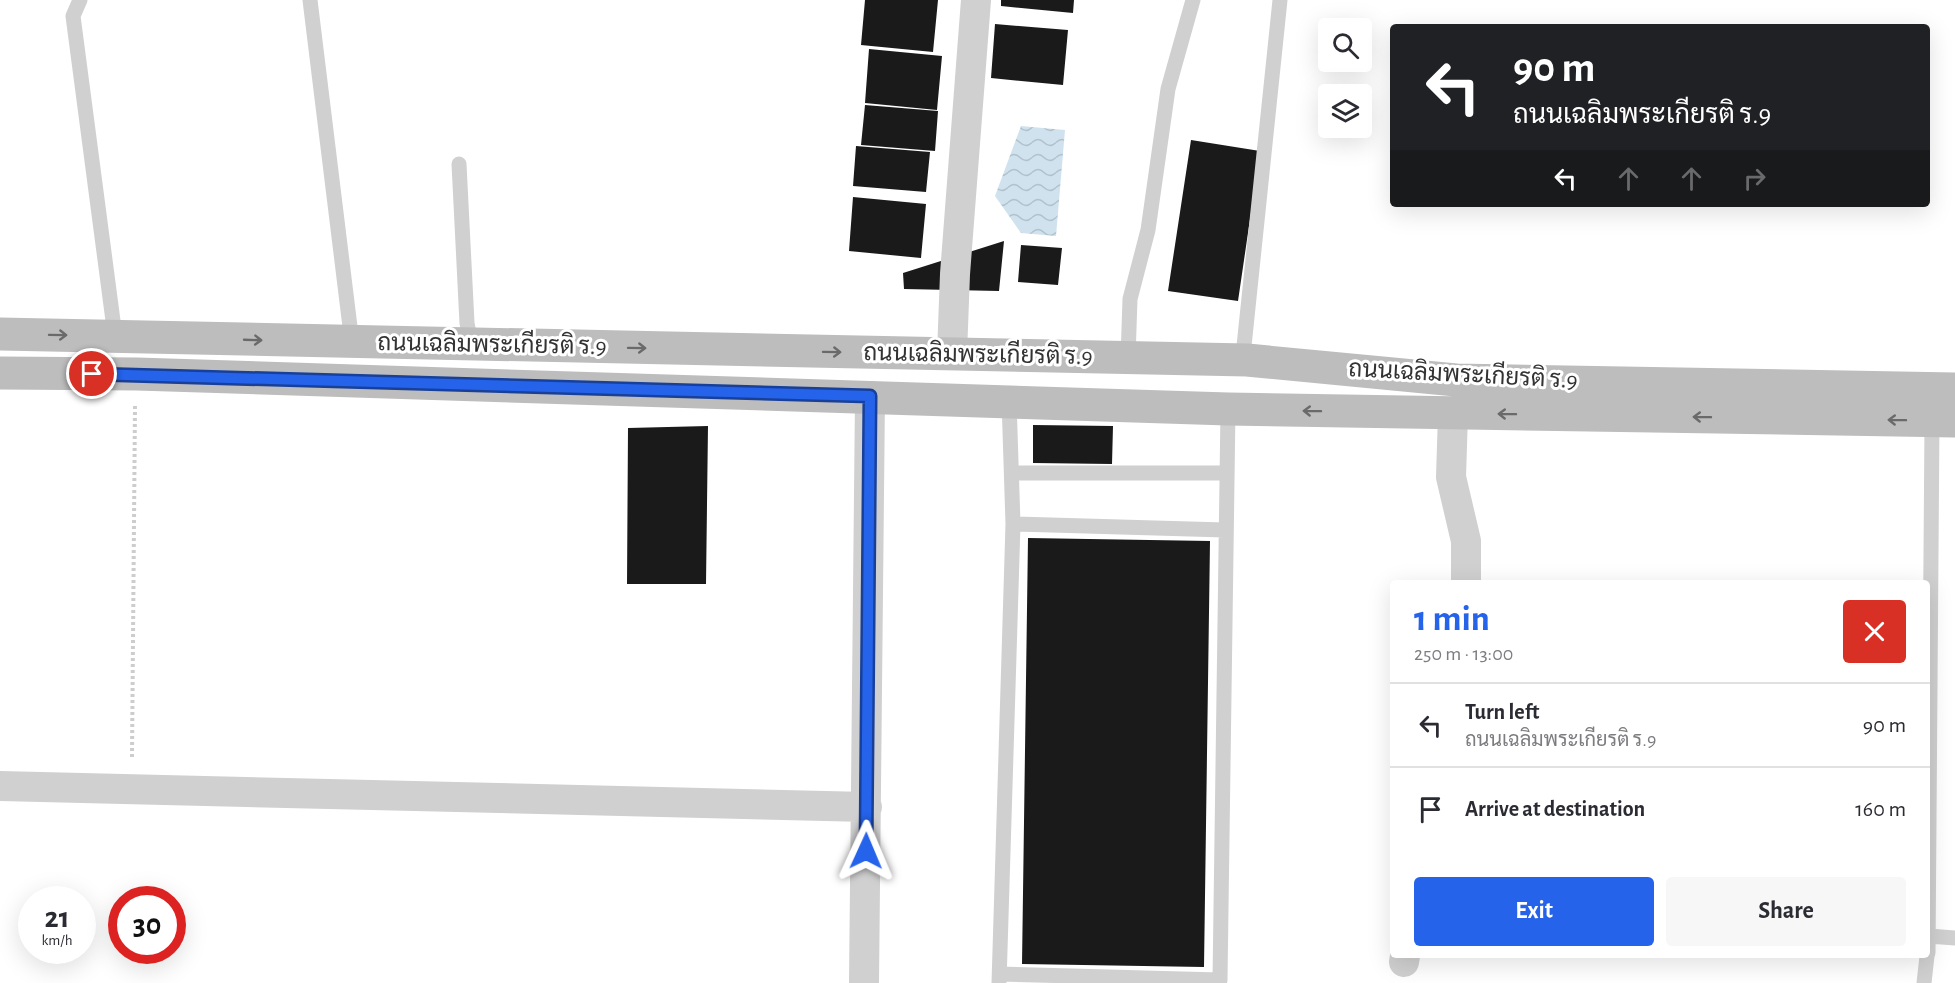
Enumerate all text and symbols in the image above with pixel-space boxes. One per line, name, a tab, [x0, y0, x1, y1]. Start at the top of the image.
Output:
map controls	[1318, 18, 1372, 138]
button: search	[1318, 18, 1372, 72]
text: 90 m	[1513, 47, 1595, 89]
icon: left	[1414, 48, 1492, 126]
button: layers	[1318, 84, 1372, 138]
text: ถนนเฉลิมพระเกียรติ ร.9	[1513, 101, 1771, 128]
icon: left	[1549, 162, 1582, 195]
icon: ahead	[1612, 162, 1645, 195]
icon: ahead	[1675, 162, 1708, 195]
icon: right	[1738, 162, 1771, 195]
street label: ถนนเฉลิมพระเกียรติ ร.9	[377, 327, 607, 359]
one-way arrow	[48, 329, 68, 341]
one-way arrow	[243, 335, 263, 346]
street label: ถนนเฉลิมพระเกียรติ ร.9	[863, 337, 1093, 369]
one-way arrow	[627, 342, 647, 353]
one-way arrow	[822, 346, 842, 358]
pin	[66, 348, 117, 399]
street label: ถนนเฉลิมพระเกียรติ ร.9	[1348, 353, 1578, 393]
icon: arrive	[75, 357, 108, 390]
one-way arrow	[1302, 405, 1322, 416]
one-way arrow	[1497, 409, 1517, 420]
one-way arrow	[1692, 412, 1712, 423]
one-way arrow	[1887, 414, 1907, 426]
button: close	[1843, 600, 1906, 663]
text: 1 min	[1414, 601, 1490, 637]
text: 250 m · 13:00	[1414, 644, 1513, 664]
text: Turn left	[1465, 701, 1539, 723]
icon: left	[1414, 709, 1447, 742]
text: 90 m	[1863, 714, 1906, 736]
text: ถนนเฉลิมพระเกียรติ ร.9	[1465, 730, 1656, 750]
icon: arrive	[1414, 793, 1447, 826]
text: Arrive at destination	[1465, 798, 1645, 820]
text: 160 m	[1855, 798, 1906, 820]
position arrow	[834, 819, 898, 883]
button: Exit	[1414, 877, 1654, 946]
button: Share	[1666, 877, 1906, 946]
speed limit sign: 30	[108, 886, 186, 964]
text: 21	[45, 903, 69, 933]
text: km/h	[42, 933, 72, 948]

